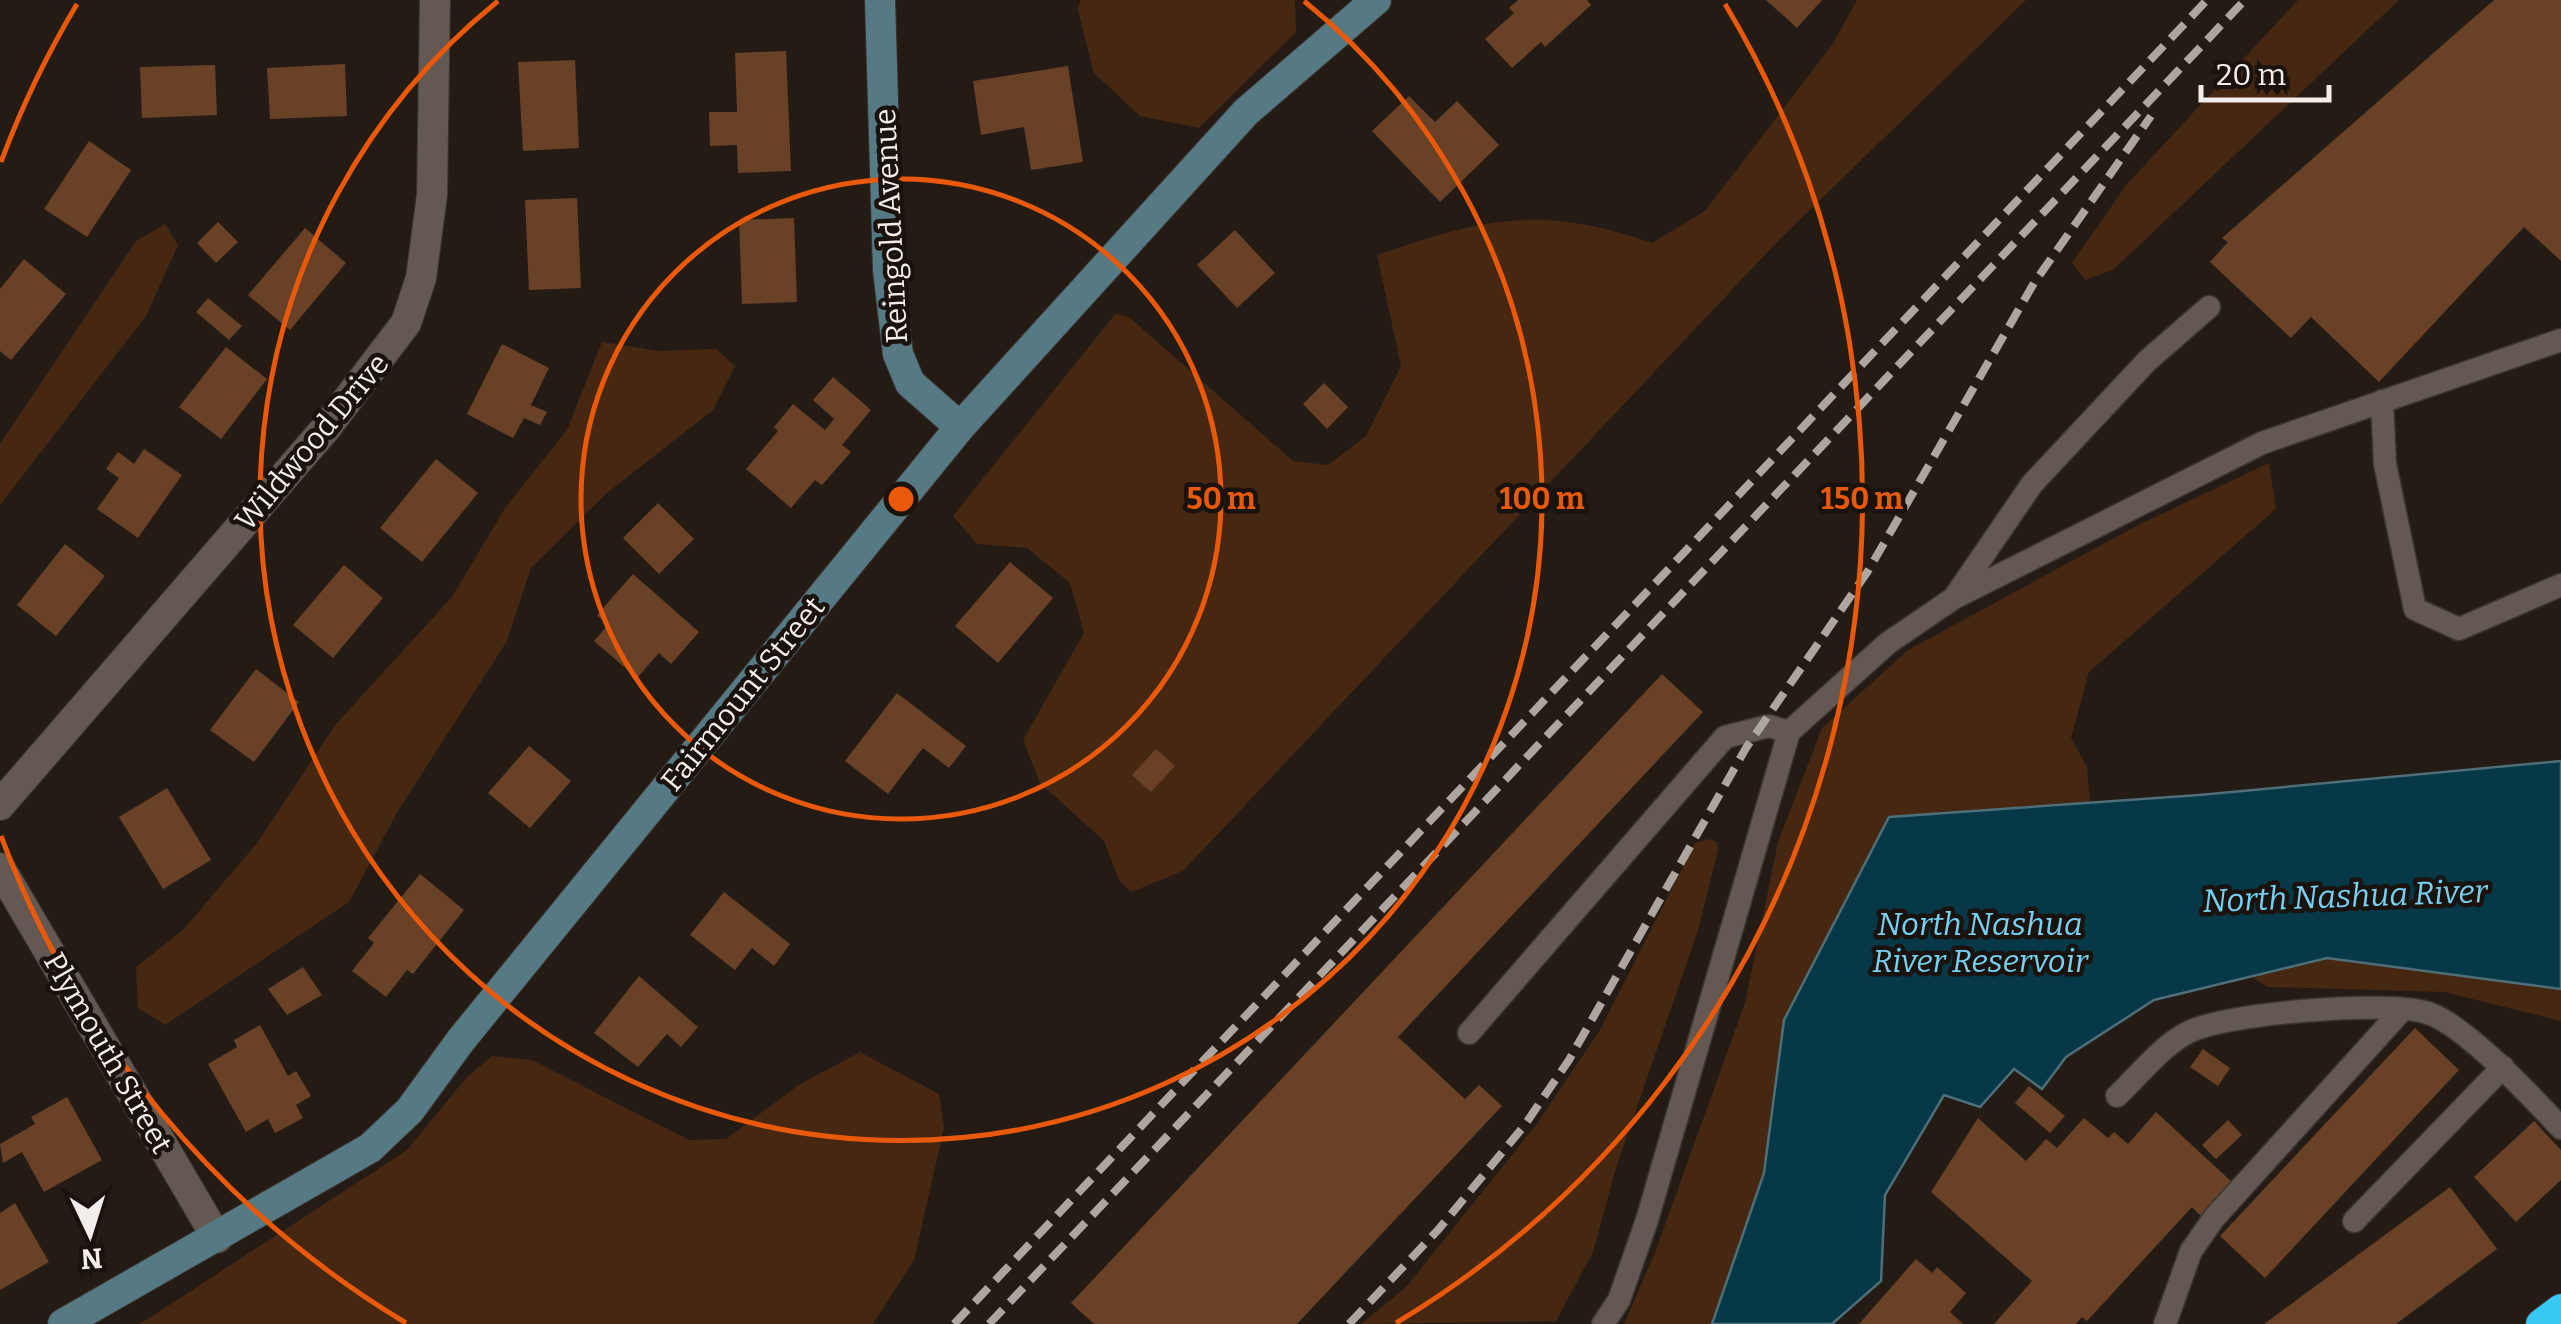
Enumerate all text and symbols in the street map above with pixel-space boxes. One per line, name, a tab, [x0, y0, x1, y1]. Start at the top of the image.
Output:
scale bar	[2201, 40, 2328, 102]
text: 20 m	[2216, 57, 2287, 93]
street label: Reingold Avenue	[867, 108, 915, 344]
street label: Wildwood Drive	[228, 346, 396, 538]
centre of rings	[883, 481, 919, 517]
text: 50 m	[1186, 481, 1256, 517]
text: 100 m	[1499, 481, 1585, 517]
text: 150 m	[1821, 481, 1904, 517]
street label: Fairmount Street	[654, 590, 832, 798]
water label: North Nashua River	[2202, 872, 2490, 920]
water label: North Nashua River Reservoir	[1872, 905, 2090, 980]
street label: Plymouth Street	[36, 946, 180, 1160]
north arrow	[40, 1184, 140, 1284]
text: N	[80, 1241, 104, 1276]

